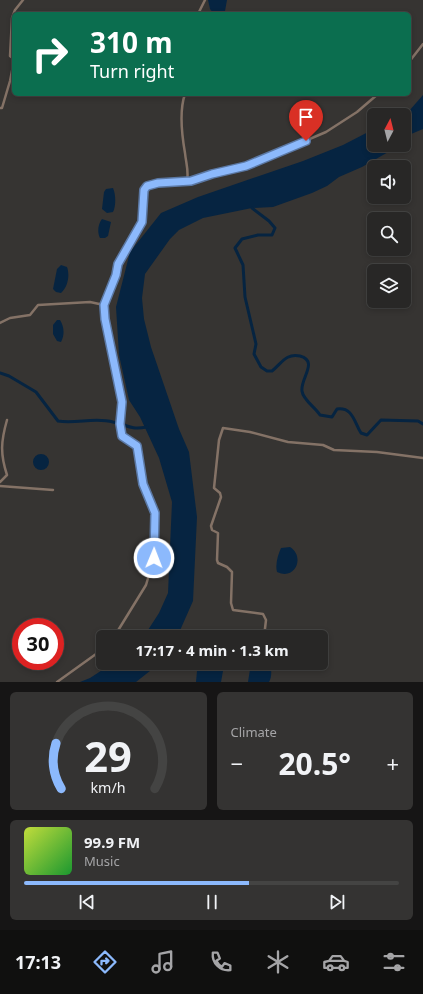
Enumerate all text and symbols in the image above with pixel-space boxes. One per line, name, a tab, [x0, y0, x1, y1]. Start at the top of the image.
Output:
text: 310 m	[90, 23, 173, 61]
icon: right	[24, 28, 76, 80]
text: Turn right	[90, 59, 174, 83]
pin	[289, 100, 323, 141]
icon: arrive	[295, 106, 317, 128]
north arrow	[367, 108, 411, 152]
map controls	[367, 108, 411, 308]
button: sound	[367, 160, 411, 204]
button: search	[367, 212, 411, 256]
button: layers	[367, 264, 411, 308]
position arrow	[133, 537, 175, 579]
speed limit sign: 30	[12, 618, 64, 670]
text: 17:17 · 4 min · 1.3 km	[135, 640, 289, 660]
text: Climate	[231, 723, 277, 741]
text: 29	[84, 728, 132, 784]
text: 20.5°	[278, 743, 351, 784]
text: −	[231, 748, 243, 778]
text: +	[386, 748, 399, 778]
text: km/h	[91, 778, 126, 797]
text: 99.9 FM	[84, 832, 140, 852]
text: Music	[84, 852, 120, 870]
icon: previous	[76, 891, 98, 913]
icon: pause	[201, 891, 223, 913]
icon: next	[326, 891, 348, 913]
icon: directions	[91, 948, 119, 976]
icon: music	[149, 948, 177, 976]
icon: phone	[207, 948, 235, 976]
icon: climate	[264, 948, 292, 976]
icon: car	[322, 948, 350, 976]
icon: filters	[380, 948, 408, 976]
text: 17:13	[15, 950, 61, 974]

